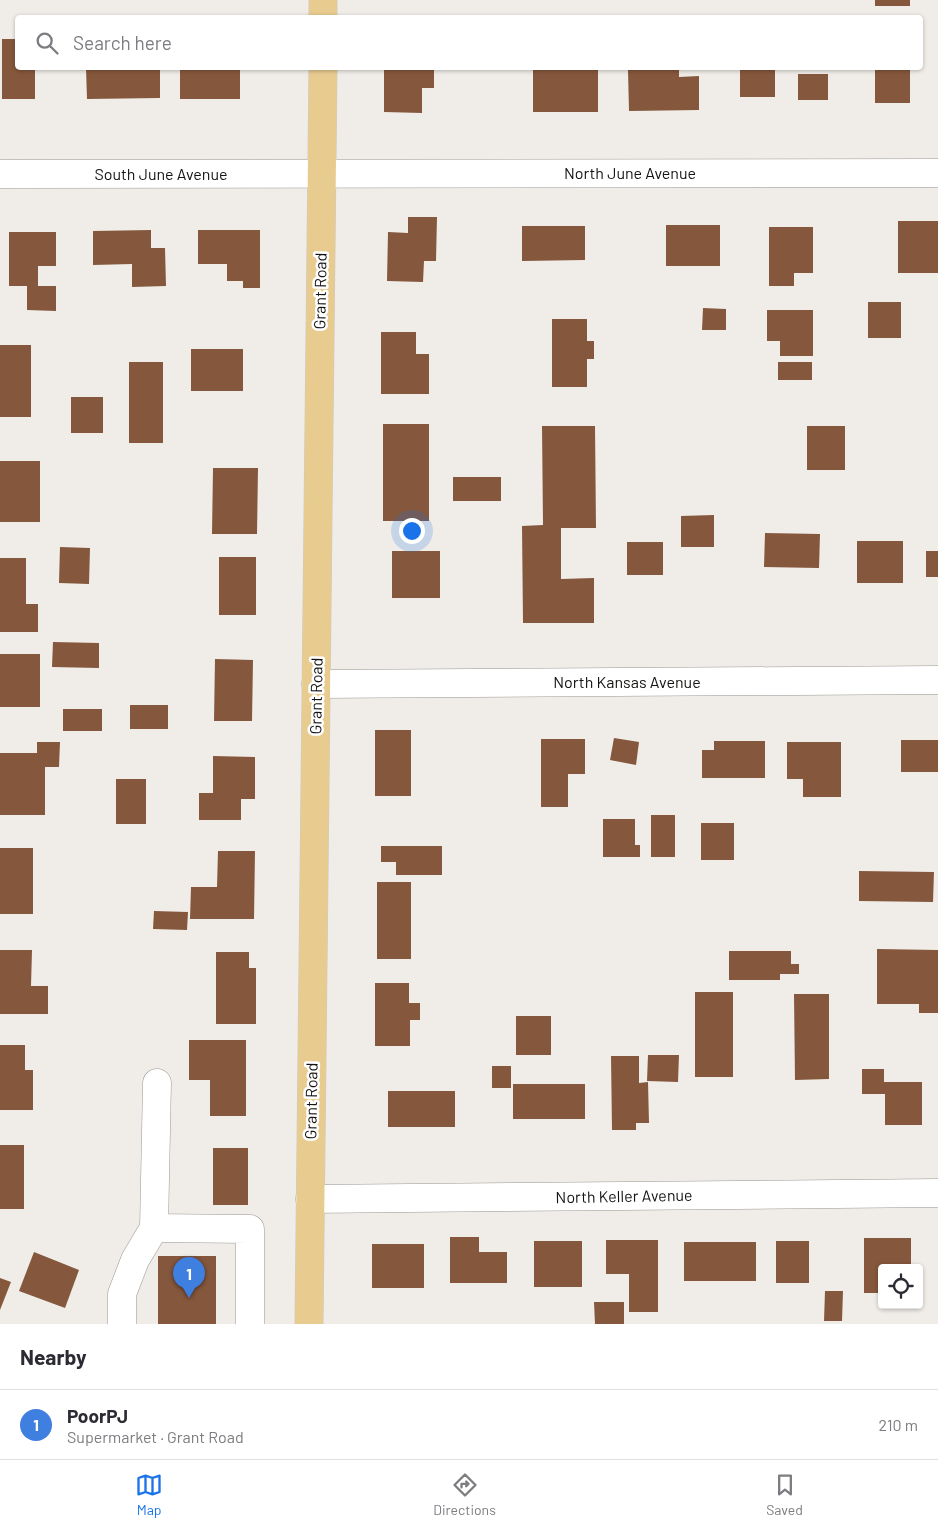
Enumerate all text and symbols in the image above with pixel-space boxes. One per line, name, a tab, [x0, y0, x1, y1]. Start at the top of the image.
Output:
search box	[15, 15, 923, 70]
icon: search	[33, 29, 61, 57]
text: Search here	[73, 31, 172, 54]
street label: North June Avenue	[564, 163, 696, 182]
street label: South June Avenue	[94, 164, 228, 183]
street label: Grant Road	[309, 252, 330, 330]
your location	[399, 518, 425, 544]
street label: Grant Road	[305, 657, 326, 735]
street label: North Kansas Avenue	[553, 672, 701, 691]
street label: Grant Road	[300, 1062, 321, 1140]
street label: North Keller Avenue	[555, 1185, 693, 1206]
pin: 1	[173, 1257, 205, 1298]
map controls	[878, 1264, 923, 1309]
button: locate	[878, 1264, 923, 1309]
text: Nearby	[20, 1344, 86, 1369]
text: PoorPJ	[67, 1404, 128, 1427]
text: 1	[33, 1415, 39, 1434]
text: 210 m	[879, 1415, 918, 1434]
text: Supermarket · Grant Road	[67, 1427, 244, 1446]
tab: Map	[135, 1471, 163, 1518]
tab: Directions	[433, 1471, 496, 1518]
tab: Saved	[766, 1471, 803, 1518]

